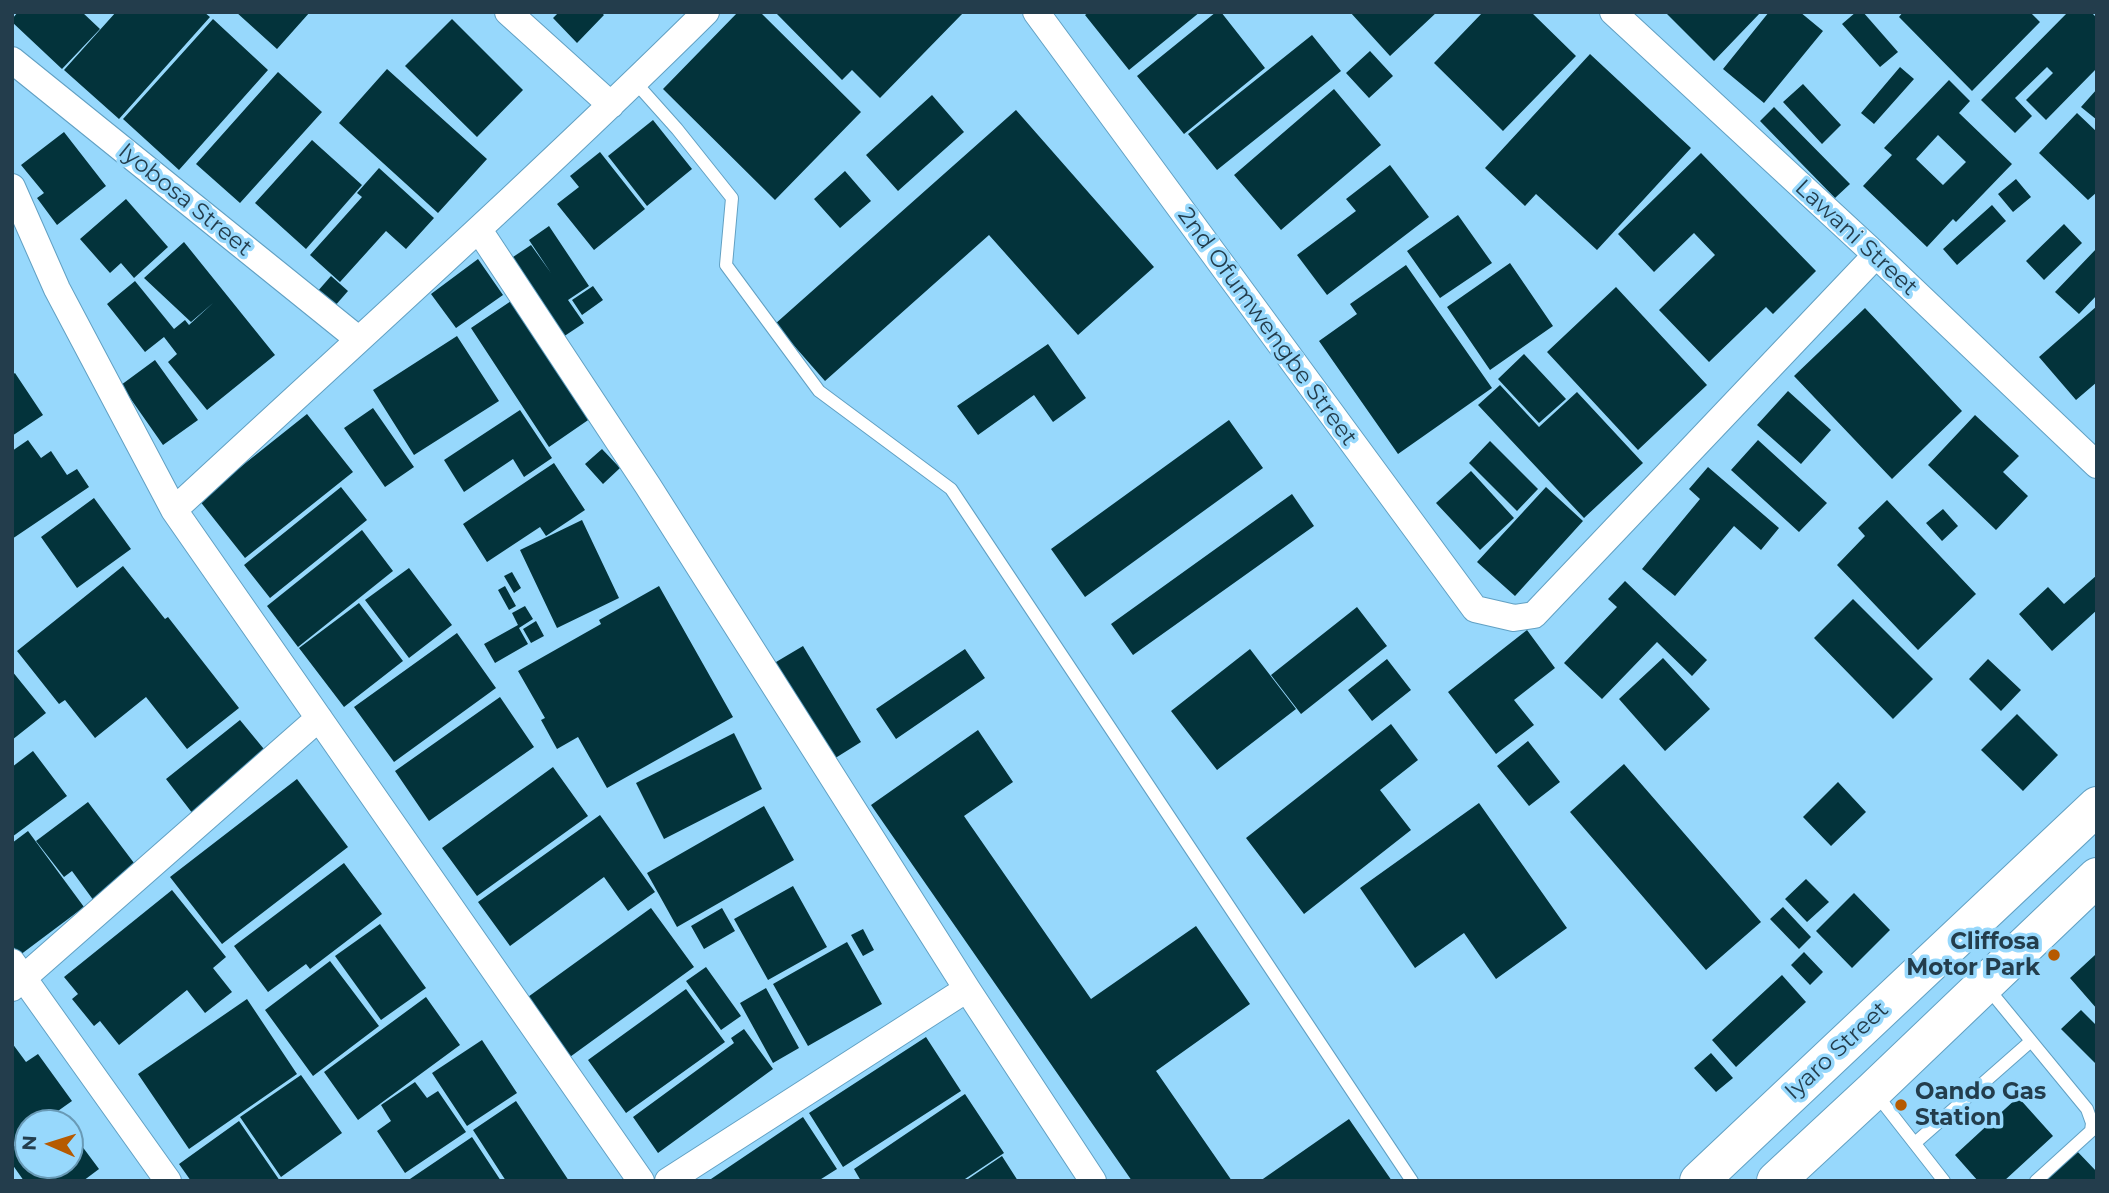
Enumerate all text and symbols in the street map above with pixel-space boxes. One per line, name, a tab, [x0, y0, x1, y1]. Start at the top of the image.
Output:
street label: Iyobosa Street	[113, 138, 257, 262]
street label: Lawani Street	[1789, 174, 1923, 302]
street label: 2nd Ofumwengbe Street	[1171, 203, 1363, 451]
place label: Cliffosa Motor Park	[1906, 928, 2040, 982]
marker: Cliffosa Motor Park	[2046, 947, 2062, 963]
street label: Iyaro Street	[1780, 996, 1894, 1106]
place label: Oando Gas Station	[1915, 1078, 2046, 1132]
marker: Oando Gas Station	[1893, 1097, 1909, 1113]
north arrow	[14, 1109, 84, 1179]
text: N	[18, 1135, 41, 1151]

